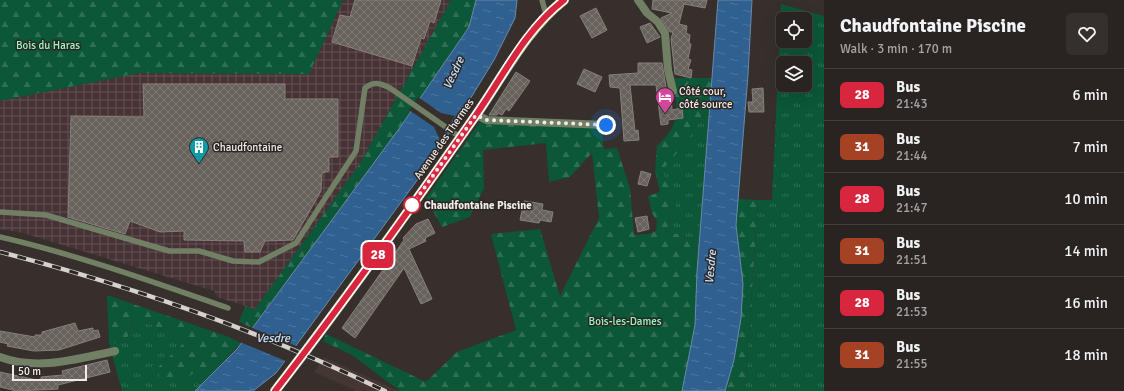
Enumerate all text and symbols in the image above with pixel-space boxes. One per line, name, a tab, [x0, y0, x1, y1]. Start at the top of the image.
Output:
map controls	[776, 12, 812, 92]
button: locate	[776, 12, 812, 48]
button: heart	[1066, 13, 1108, 55]
text: Chaudfontaine Piscine	[840, 14, 1026, 38]
park label: Bois du Haras	[16, 39, 80, 52]
text: Walk · 3 min · 170 m	[840, 41, 952, 57]
water label: Vesdre	[440, 53, 468, 92]
button: layers	[776, 56, 812, 92]
text: Bus	[896, 78, 920, 96]
place label: Côté cour, côté source	[679, 85, 732, 111]
hotel icon: Côté cour, côté source	[654, 86, 676, 114]
text: 28	[854, 86, 870, 103]
text: 6 min	[1072, 86, 1108, 104]
street label: Avenue des Thermes	[411, 96, 477, 182]
text: 21:43	[896, 96, 928, 112]
your location	[596, 115, 616, 135]
text: Bus	[896, 130, 920, 148]
building icon: Chaudfontaine	[188, 136, 210, 164]
text: 31	[854, 138, 870, 155]
text: 7 min	[1072, 138, 1108, 156]
place label: Chaudfontaine	[213, 141, 282, 154]
text: 21:44	[896, 148, 928, 164]
text: Bus	[896, 182, 920, 200]
text: 28	[854, 190, 870, 207]
text: 10 min	[1064, 190, 1108, 208]
marker: Chaudfontaine Piscine	[403, 196, 421, 214]
place label: Chaudfontaine Piscine	[424, 199, 532, 212]
text: 21:47	[896, 200, 928, 216]
text: Bus	[896, 234, 920, 252]
line badge: 28	[360, 242, 396, 268]
text: 31	[854, 242, 870, 259]
text: 14 min	[1064, 242, 1108, 260]
text: 28	[370, 246, 386, 263]
water label: Vesdre	[702, 248, 720, 285]
text: 21:51	[896, 252, 928, 268]
text: Bus	[896, 286, 920, 304]
text: 28	[854, 294, 870, 311]
text: 16 min	[1064, 294, 1108, 312]
text: 21:53	[896, 304, 928, 320]
park label: Bois-les-Dames	[589, 315, 662, 328]
water label: Vesdre	[256, 331, 291, 346]
text: Bus	[896, 338, 920, 356]
text: 31	[854, 346, 870, 363]
text: 18 min	[1064, 346, 1108, 364]
text: 21:55	[896, 356, 928, 372]
scale bar	[12, 363, 87, 382]
text: 50 m	[18, 365, 41, 378]

